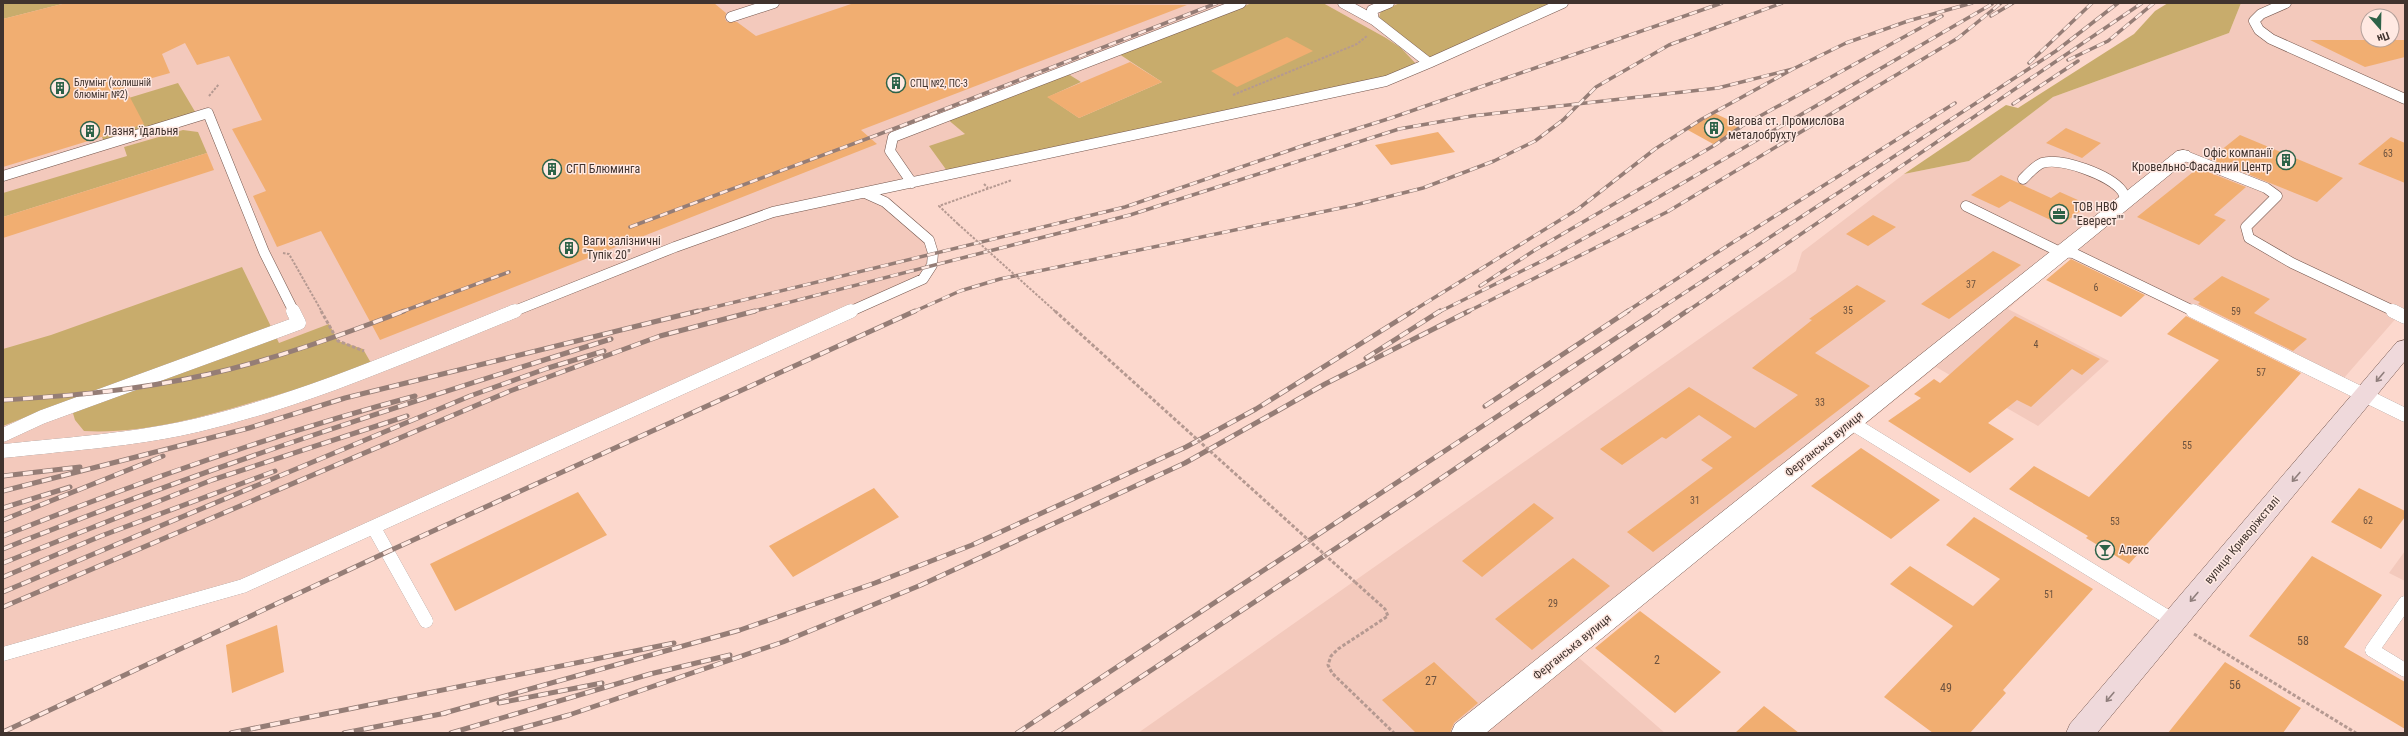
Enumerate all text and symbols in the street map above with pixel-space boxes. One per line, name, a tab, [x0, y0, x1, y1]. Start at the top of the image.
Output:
north arrow	[2360, 8, 2400, 48]
text: Пн	[2375, 29, 2391, 45]
building icon: СПЦ №2, ПС-3	[885, 72, 907, 94]
building icon: Блумінг (колишній блюмінг №2)	[49, 77, 71, 99]
place label: Блумінг (колишній блюмінг №2)	[74, 77, 151, 101]
place label: СПЦ №2, ПС-3	[910, 78, 968, 89]
place label: Вагова ст. Промислова металобрухту	[1728, 114, 1845, 142]
building icon: Вагова ст. Промислова металобрухту	[1703, 117, 1725, 139]
building icon: Лазня, їдальня	[79, 120, 101, 142]
place label: Лазня, їдальня	[104, 124, 178, 138]
place label: Офіс компанії Кровельно-Фасадний Центр	[2132, 146, 2273, 174]
house number: 63	[2383, 148, 2393, 159]
building icon: Офіс компанії Кровельно-Фасадний Центр	[2275, 149, 2297, 171]
building icon: СГП Блюминга	[541, 158, 563, 180]
place label: СГП Блюминга	[566, 162, 640, 176]
place label: ТОВ НВФ "Еверест""	[2073, 200, 2124, 228]
office icon: ТОВ НВФ "Еверест""	[2048, 203, 2070, 225]
place label: Ваги залізничні "Тупік 20"	[583, 234, 661, 262]
building icon: Ваги залізничні "Тупік 20"	[558, 237, 580, 259]
house number: 37	[1966, 279, 1976, 290]
house number: 6	[2094, 282, 2099, 293]
house number: 35	[1843, 305, 1853, 316]
house number: 59	[2231, 306, 2241, 317]
house number: 4	[2034, 339, 2039, 350]
house number: 57	[2256, 367, 2266, 378]
one-way arrow	[2375, 372, 2384, 383]
house number: 33	[1815, 397, 1825, 408]
street label: Ферганська вулиця	[1782, 408, 1866, 480]
house number: 55	[2182, 440, 2192, 451]
one-way arrow	[2292, 471, 2301, 481]
street label: вулиця Криворіжсталі	[2201, 493, 2283, 587]
house number: 31	[1690, 495, 1700, 506]
house number: 62	[2363, 515, 2373, 526]
house number: 53	[2110, 516, 2120, 527]
bar icon: Алекс	[2094, 539, 2116, 561]
place label: Алекс	[2119, 543, 2149, 557]
house number: 51	[2044, 589, 2054, 600]
one-way arrow	[2189, 592, 2198, 602]
house number: 29	[1548, 598, 1558, 609]
street label: Ферганська вулиця	[1530, 611, 1614, 683]
house number: 58	[2297, 634, 2309, 648]
house number: 2	[1654, 653, 1660, 667]
house number: 27	[1425, 674, 1437, 688]
house number: 56	[2229, 678, 2241, 692]
house number: 49	[1940, 681, 1952, 695]
one-way arrow	[2106, 691, 2115, 702]

